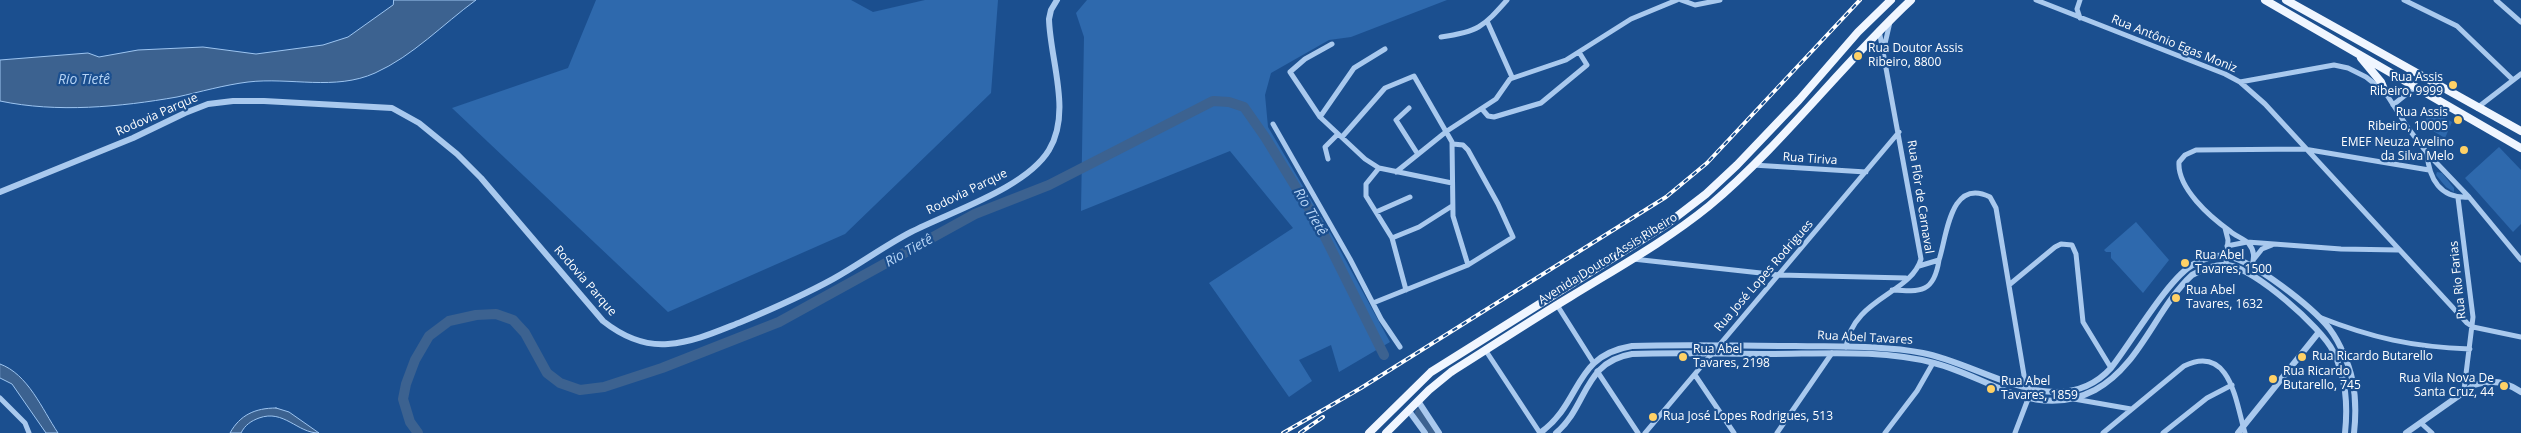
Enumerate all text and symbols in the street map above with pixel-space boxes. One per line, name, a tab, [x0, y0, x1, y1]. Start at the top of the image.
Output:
street label: Rua Antônio Egas Moniz	[2109, 12, 2239, 76]
place label: Rua Doutor Assis Ribeiro, 8800	[1868, 42, 1963, 70]
marker: Rua Doutor Assis Ribeiro, 8800	[1852, 50, 1864, 62]
place label: Rua Assis Ribeiro, 9999	[2370, 71, 2443, 99]
water label: Rio Tietê	[58, 72, 110, 88]
marker: Rua Assis Ribeiro, 9999	[2447, 79, 2459, 91]
street label: Rodovia Parque	[114, 90, 200, 140]
place label: Rua Assis Ribeiro, 10005	[2368, 106, 2448, 134]
marker: Rua Assis Ribeiro, 10005	[2452, 114, 2464, 126]
place label: EMEF Neuza Avelino da Silva Melo	[2341, 136, 2454, 164]
street label: Rua Flôr de Carnaval	[1904, 139, 1936, 255]
marker: EMEF Neuza Avelino da Silva Melo	[2458, 144, 2470, 156]
street label: Rua Tiriva	[1782, 150, 1838, 168]
street label: Rodovia Parque	[924, 166, 1010, 218]
water label: Rio Tietê	[1290, 185, 1330, 239]
street label: Avenida Doutor Assis Ribeiro	[1536, 210, 1680, 308]
street label: Rua José Lopes Rodrigues	[1712, 217, 1816, 335]
water label: Rio Tietê	[882, 231, 936, 271]
street label: Rua Rio Farias	[2447, 240, 2469, 320]
street label: Rodovia Parque	[551, 243, 619, 319]
place label: Rua Abel Tavares, 1500	[2195, 249, 2272, 277]
marker: Rua Abel Tavares, 1500	[2179, 257, 2191, 269]
place label: Rua Abel Tavares, 1632	[2186, 284, 2263, 312]
marker: Rua Abel Tavares, 1632	[2170, 292, 2182, 304]
street label: Rua Abel Tavares	[1817, 328, 1913, 348]
place label: Rua Abel Tavares, 2198	[1693, 343, 1770, 371]
place label: Rua Ricardo Butarello	[2312, 350, 2433, 364]
marker: Rua Abel Tavares, 2198	[1677, 351, 1689, 363]
marker: Rua Ricardo Butarello	[2296, 351, 2308, 363]
place label: Rua Ricardo Butarello, 745	[2283, 365, 2361, 393]
place label: Rua Vila Nova De Santa Cruz, 44	[2399, 372, 2494, 400]
marker: Rua Ricardo Butarello, 745	[2267, 373, 2279, 385]
place label: Rua Abel Tavares, 1859	[2001, 375, 2078, 403]
marker: Rua Vila Nova De Santa Cruz, 44	[2498, 380, 2510, 392]
marker: Rua Abel Tavares, 1859	[1985, 383, 1997, 395]
place label: Rua José Lopes Rodrigues, 513	[1663, 410, 1833, 424]
marker: Rua José Lopes Rodrigues, 513	[1647, 411, 1659, 423]

